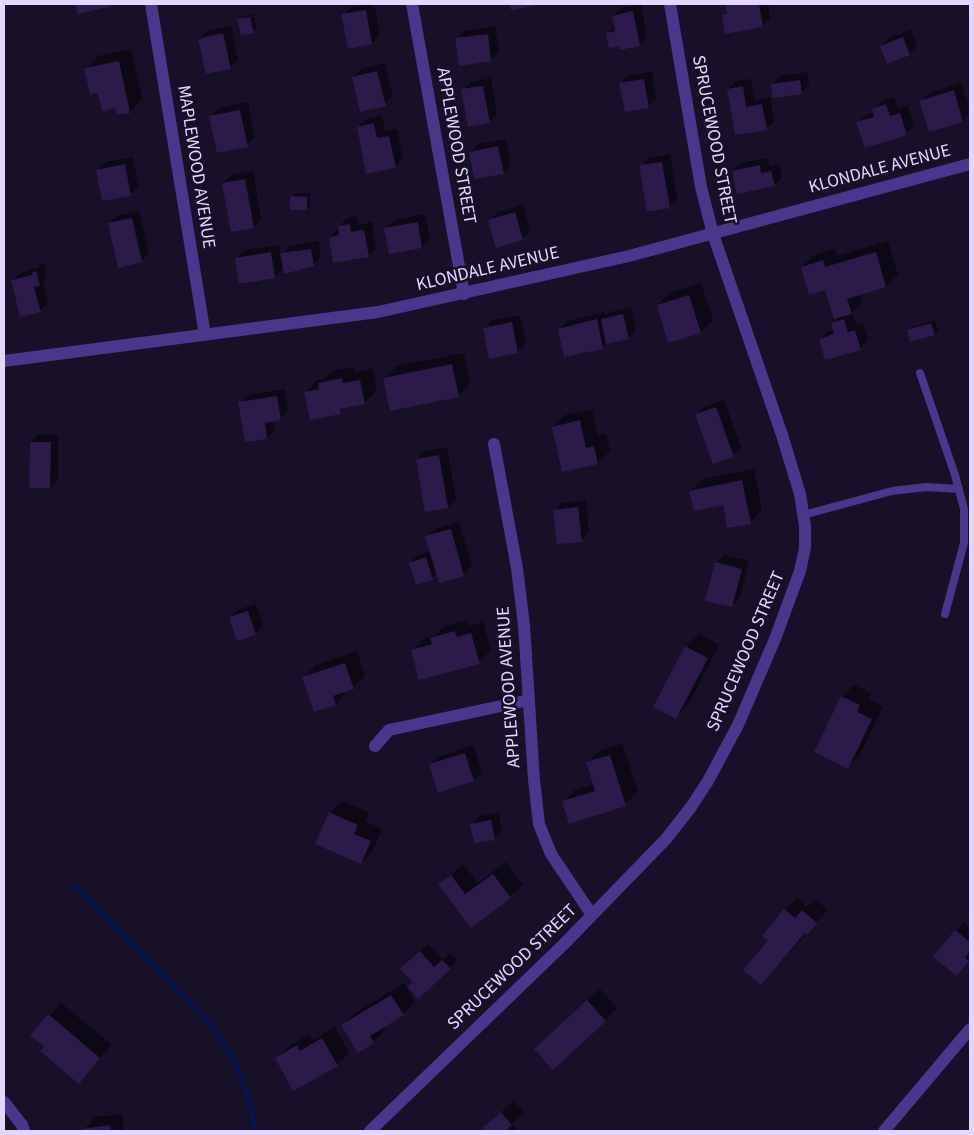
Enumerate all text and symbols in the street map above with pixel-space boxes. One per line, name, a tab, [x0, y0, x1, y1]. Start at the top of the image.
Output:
street label: SPRUCEWOOD STREET	[686, 54, 740, 226]
street label: APPLEWOOD STREET	[431, 66, 479, 226]
street label: MAPLEWOOD AVENUE	[171, 84, 219, 250]
street label: KLONDALE AVENUE	[807, 141, 953, 199]
street label: KLONDALE AVENUE	[415, 243, 561, 297]
street label: SPRUCEWOOD STREET	[703, 569, 791, 735]
street label: APPLEWOOD AVENUE	[494, 605, 526, 769]
street label: SPRUCEWOOD STREET	[444, 901, 582, 1035]

